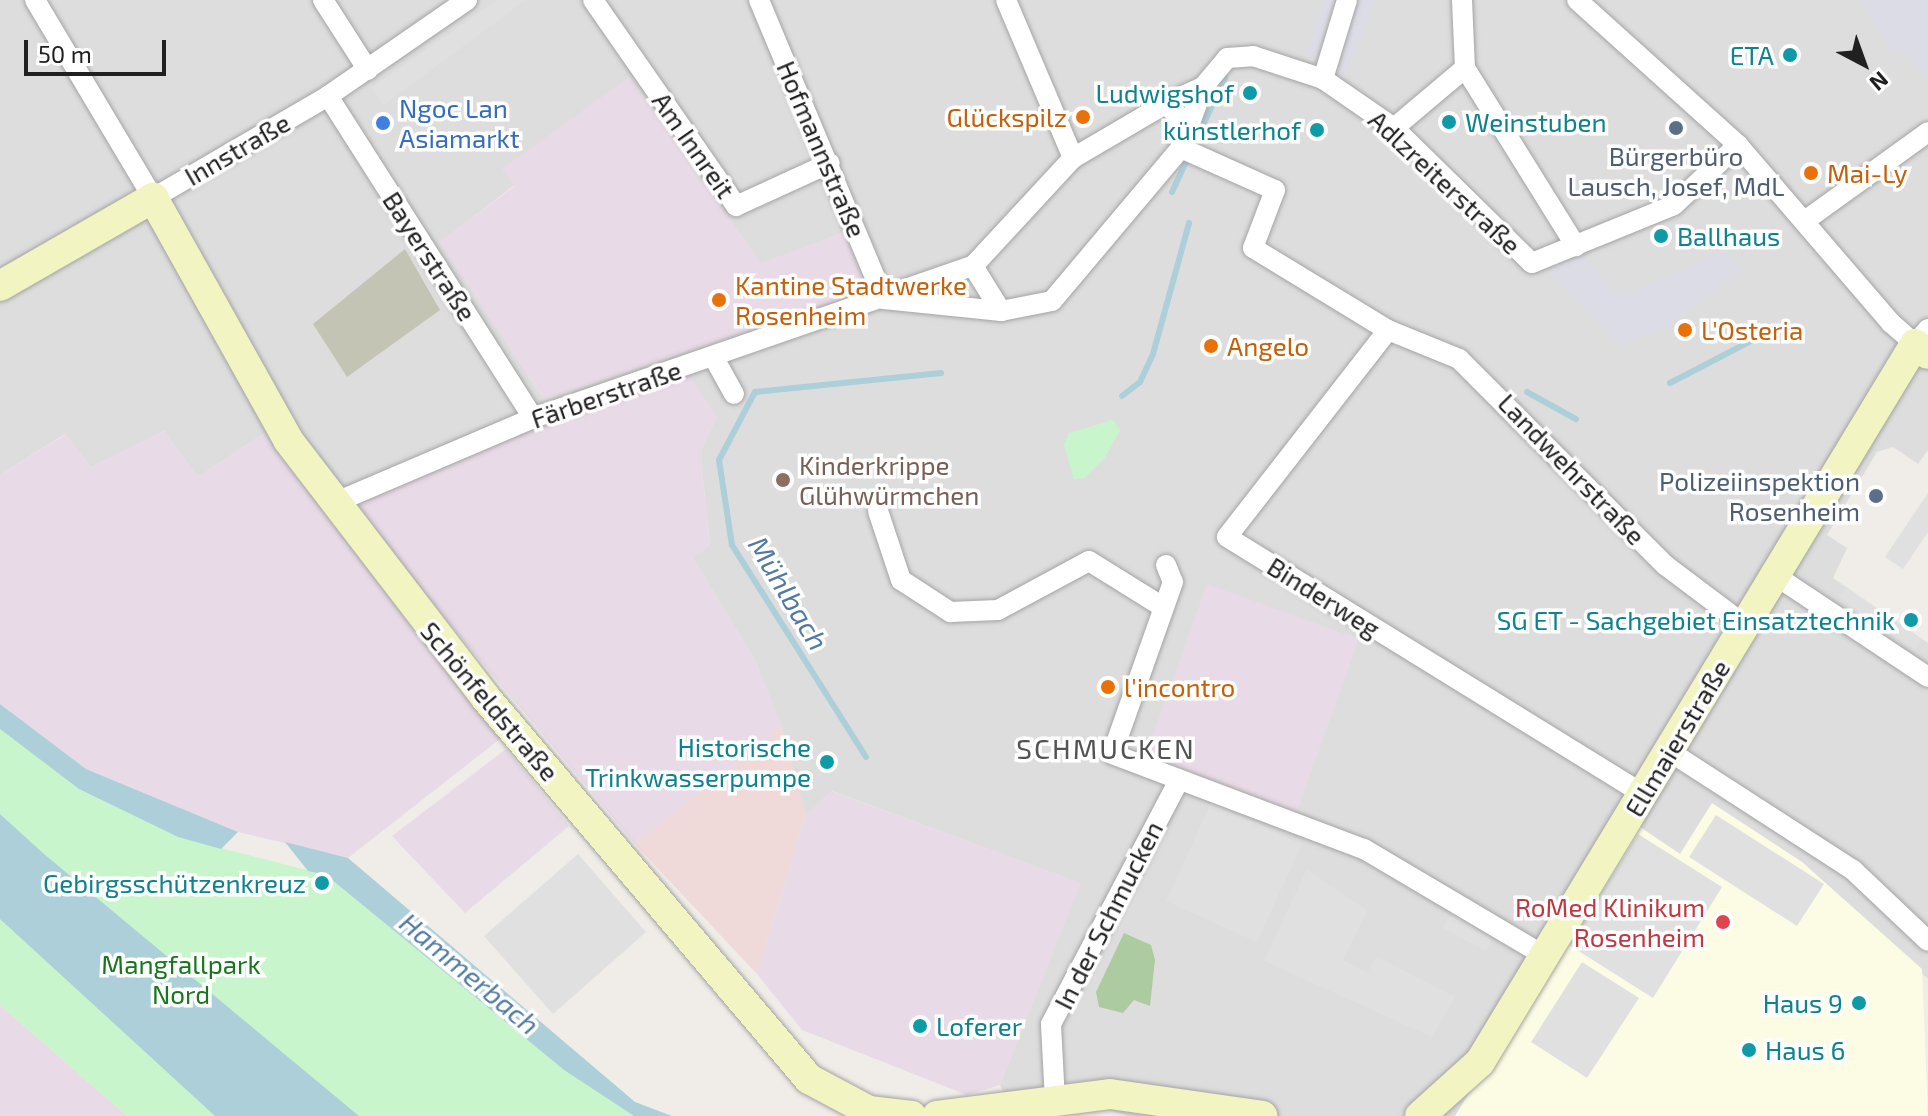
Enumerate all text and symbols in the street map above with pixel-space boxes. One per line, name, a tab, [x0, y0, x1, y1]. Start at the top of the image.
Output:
scale bar	[28, 24, 170, 74]
north arrow	[1824, 24, 1904, 104]
text: 50 m	[38, 39, 92, 68]
place label: ETA	[1730, 39, 1774, 71]
marker: ETA	[1781, 46, 1799, 64]
street label: Hofmannstraße	[771, 56, 873, 242]
text: N	[1865, 67, 1894, 97]
place label: Ludwigshof	[1096, 77, 1234, 109]
marker: Ludwigshof	[1241, 84, 1259, 102]
street label: Am Innreit	[646, 86, 742, 204]
place label: Ngoc Lan Asiamarkt	[399, 92, 520, 154]
place label: Glückspilz	[946, 101, 1067, 133]
street label: Adlzreiterstraße	[1363, 104, 1527, 260]
street label: Innstraße	[179, 106, 295, 192]
place label: Weinstuben	[1465, 106, 1607, 138]
marker: Glückspilz	[1074, 108, 1092, 126]
marker: Weinstuben	[1440, 113, 1458, 131]
marker: Ngoc Lan Asiamarkt	[374, 114, 392, 132]
place label: künstlerhof	[1163, 114, 1301, 146]
marker: Bürgerbüro Lausch, Josef, MdL	[1667, 119, 1685, 137]
marker: künstlerhof	[1308, 121, 1326, 139]
place label: Bürgerbüro Lausch, Josef, MdL	[1567, 140, 1785, 202]
place label: Mai-Ly	[1827, 157, 1908, 189]
marker: Mai-Ly	[1802, 164, 1820, 182]
street label: Bayerstraße	[377, 186, 483, 326]
place label: Ballhaus	[1677, 220, 1780, 252]
marker: Ballhaus	[1652, 227, 1670, 245]
place label: Kantine Stadtwerke Rosenheim	[735, 269, 967, 330]
marker: Kantine Stadtwerke Rosenheim	[710, 291, 728, 309]
place label: L'Osteria	[1701, 314, 1803, 346]
marker: L'Osteria	[1676, 321, 1694, 339]
place label: Angelo	[1227, 330, 1309, 362]
marker: Angelo	[1202, 337, 1220, 355]
street label: Färberstraße	[527, 354, 685, 434]
street label: Landwehrstraße	[1492, 387, 1652, 551]
place label: Kinderkrippe Glühwürmchen	[799, 449, 979, 510]
place label: Polizeiinspektion Rosenheim	[1659, 465, 1860, 526]
marker: Kinderkrippe Glühwürmchen	[774, 471, 792, 489]
marker: Polizeiinspektion Rosenheim	[1867, 487, 1885, 505]
water label: Mühlbach	[742, 530, 836, 656]
street label: Binderweg	[1262, 550, 1386, 644]
place label: SG ET - Sachgebiet Einsatztechnik	[1496, 604, 1895, 636]
marker: SG ET - Sachgebiet Einsatztechnik	[1902, 611, 1920, 629]
street label: Schönfeldstraße	[414, 615, 566, 787]
street label: Ellmaierstraße	[1618, 654, 1736, 822]
place label: l'incontro	[1124, 671, 1235, 703]
marker: l'incontro	[1099, 678, 1117, 696]
place label: Historische Trinkwasserpumpe	[585, 731, 811, 792]
district label: SCHMUCKEN	[1016, 731, 1196, 765]
marker: Historische Trinkwasserpumpe	[818, 753, 836, 771]
street label: In der Schmucken	[1047, 816, 1169, 1014]
place label: Gebirgsschützenkreuz	[43, 867, 306, 899]
marker: Gebirgsschützenkreuz	[313, 874, 331, 892]
place label: RoMed Klinikum Rosenheim	[1515, 891, 1705, 952]
water label: Hammerbach	[394, 905, 546, 1041]
marker: RoMed Klinikum Rosenheim	[1712, 911, 1734, 933]
park label: Mangfallpark Nord	[101, 948, 261, 1010]
place label: Haus 9	[1763, 987, 1843, 1019]
marker: Haus 9	[1850, 994, 1868, 1012]
place label: Loferer	[936, 1010, 1022, 1042]
marker: Loferer	[911, 1017, 929, 1035]
place label: Haus 6	[1765, 1034, 1845, 1066]
marker: Haus 6	[1740, 1041, 1758, 1059]

